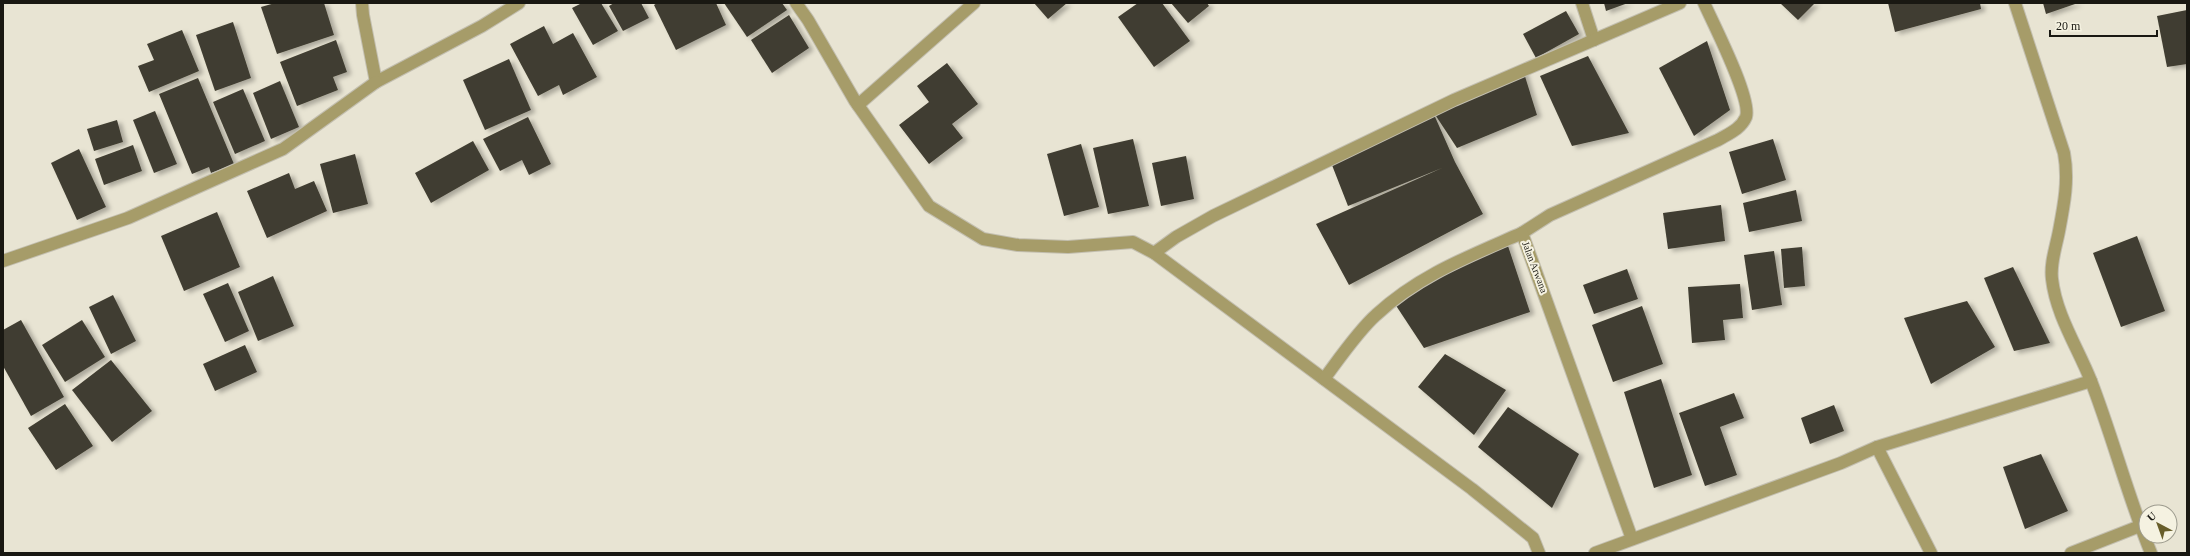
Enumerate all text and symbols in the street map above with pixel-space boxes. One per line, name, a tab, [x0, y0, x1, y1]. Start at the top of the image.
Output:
scale bar	[2050, 12, 2157, 38]
text: 20 m	[2056, 19, 2081, 33]
street label: Jalan Arwana	[1520, 240, 1550, 295]
north arrow	[2138, 504, 2178, 544]
text: U	[2145, 509, 2158, 524]

